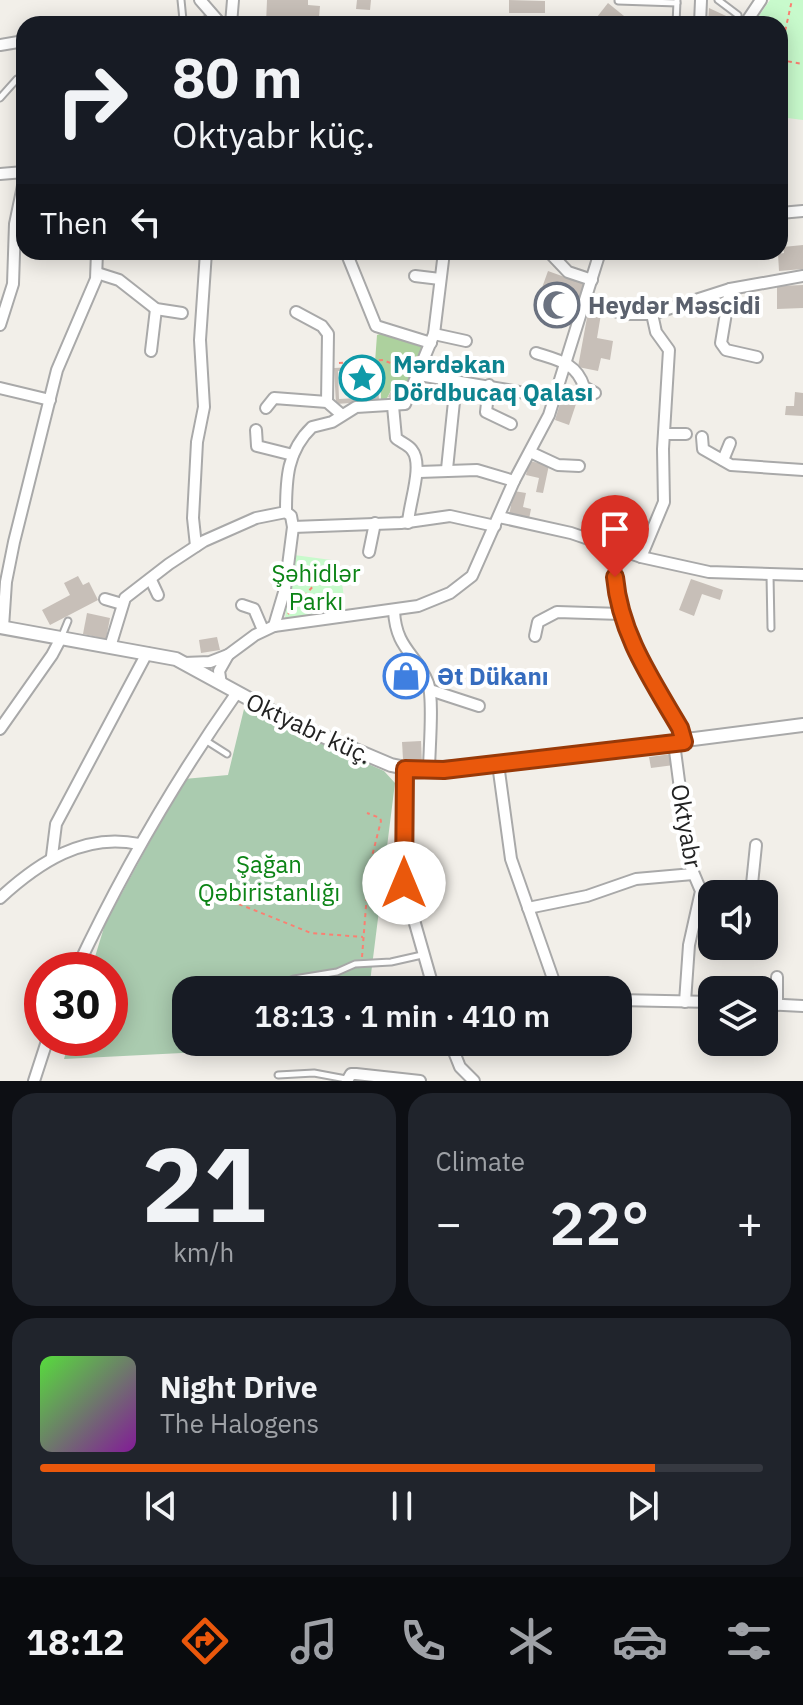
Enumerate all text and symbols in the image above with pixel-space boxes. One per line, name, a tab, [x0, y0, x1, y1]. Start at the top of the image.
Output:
text: 80 m	[172, 41, 302, 113]
icon: right	[40, 48, 144, 152]
text: Oktyabr küç.	[172, 111, 375, 158]
icon: left	[124, 200, 168, 244]
text: Then	[40, 203, 108, 242]
mosque icon: Heydər Məscidi	[533, 281, 581, 329]
place label: Heydər Məscidi	[588, 289, 761, 321]
place label: Mərdəkan Dördbucaq Qalası	[393, 348, 593, 408]
place icon: Mərdəkan Dördbucaq Qalası	[338, 354, 386, 402]
pin	[581, 495, 649, 577]
icon: arrive	[593, 507, 637, 551]
park label: Şəhidlər Parkı	[271, 557, 361, 617]
shop icon: Ət Dükanı	[382, 652, 430, 700]
place label: Ət Dükanı	[437, 660, 549, 692]
street label: Oktyabr küç.	[241, 685, 377, 771]
street label: Oktyabr	[664, 781, 710, 871]
position arrow	[362, 841, 446, 925]
park label: Şağan Qəbiristanlığı	[198, 848, 340, 908]
map controls	[698, 880, 778, 1056]
button: sound	[698, 880, 778, 960]
speed limit sign: 30	[24, 952, 128, 1056]
button: layers	[698, 976, 778, 1056]
text: 18:13 · 1 min · 410 m	[254, 996, 550, 1035]
text: 21	[141, 1115, 266, 1251]
text: Climate	[436, 1144, 525, 1178]
text: 22°	[549, 1183, 649, 1262]
text: −	[436, 1194, 462, 1251]
text: +	[737, 1194, 763, 1251]
text: km/h	[173, 1235, 234, 1269]
text: Night Drive	[160, 1367, 318, 1406]
text: The Halogens	[160, 1406, 319, 1440]
icon: previous	[139, 1484, 183, 1528]
icon: pause	[380, 1484, 424, 1528]
icon: next	[621, 1484, 665, 1528]
icon: directions	[177, 1613, 233, 1669]
icon: music	[286, 1613, 342, 1669]
icon: phone	[395, 1613, 451, 1669]
icon: climate	[503, 1613, 559, 1669]
icon: car	[612, 1613, 668, 1669]
icon: filters	[721, 1613, 777, 1669]
text: 18:12	[26, 1618, 125, 1665]

